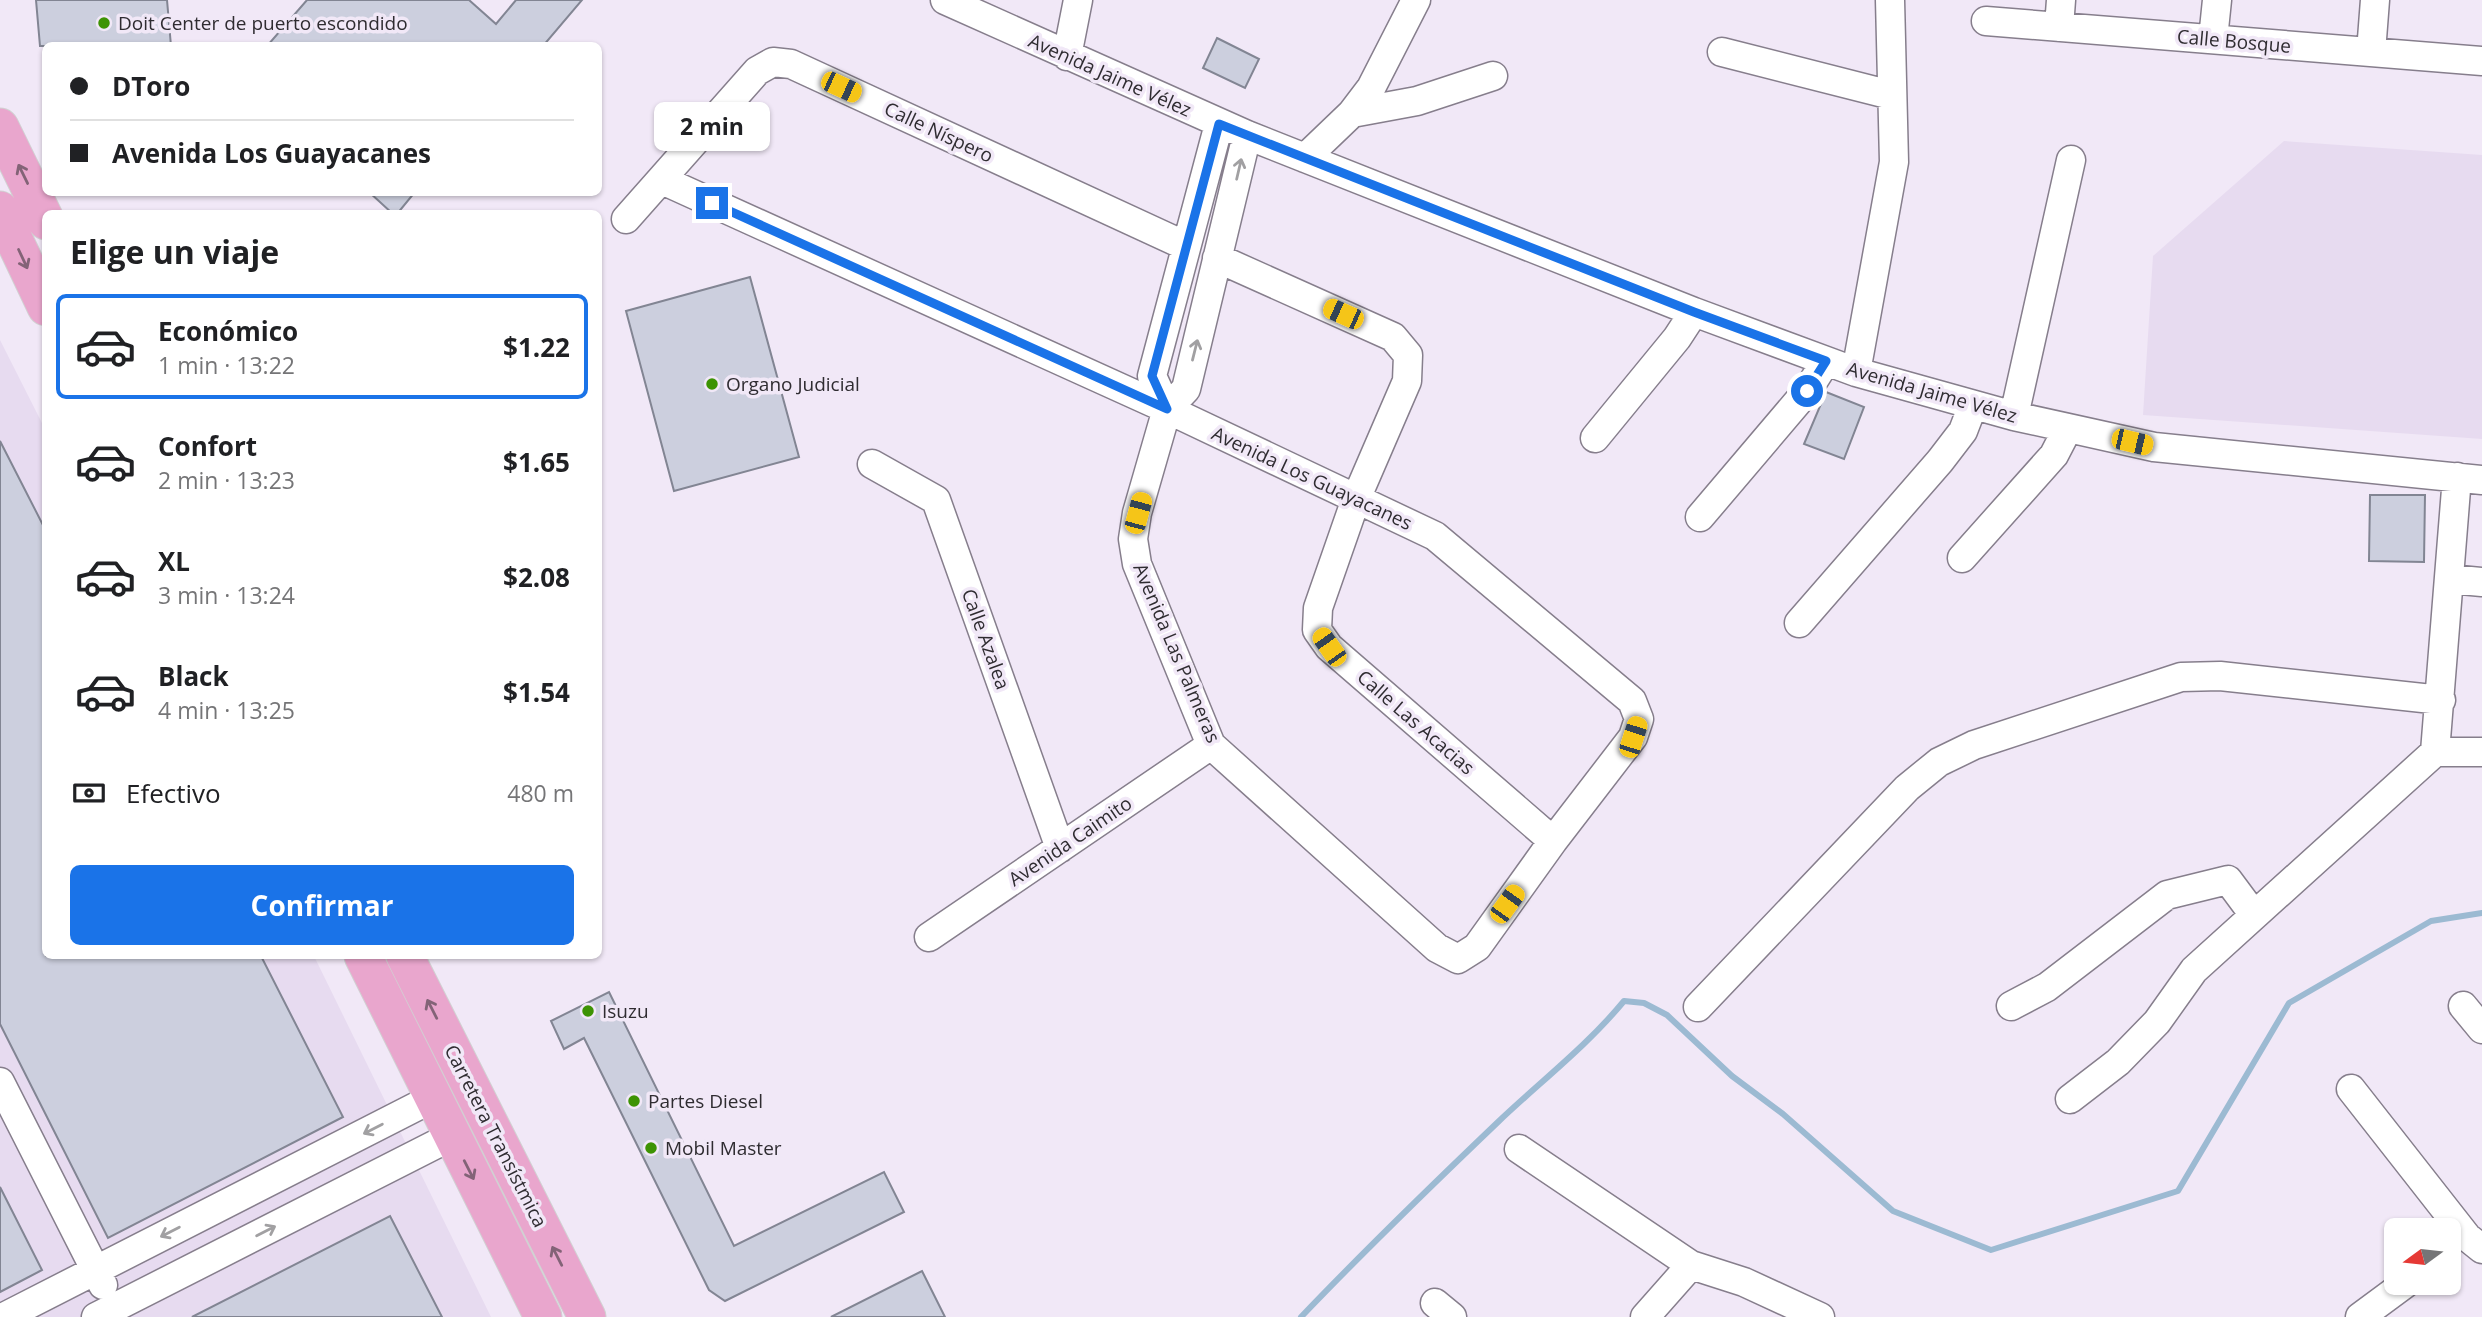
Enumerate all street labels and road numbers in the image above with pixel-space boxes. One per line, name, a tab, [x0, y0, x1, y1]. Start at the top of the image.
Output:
street label: Calle Bosque	[2176, 23, 2292, 59]
street label: Avenida Jaime Vélez	[1024, 27, 1196, 123]
street label: Calle Níspero	[880, 95, 998, 169]
street label: Avenida Jaime Vélez	[1844, 355, 2020, 429]
street label: Avenida Los Guayacanes	[1208, 420, 1416, 536]
street label: Avenida Las Palmeras	[1127, 559, 1227, 747]
street label: Calle Azalea	[956, 585, 1016, 693]
street label: Calle Las Acacias	[1352, 664, 1480, 780]
street label: Avenida Caimito	[1003, 790, 1137, 892]
street label: Carretera Transístmica	[439, 1040, 553, 1232]

